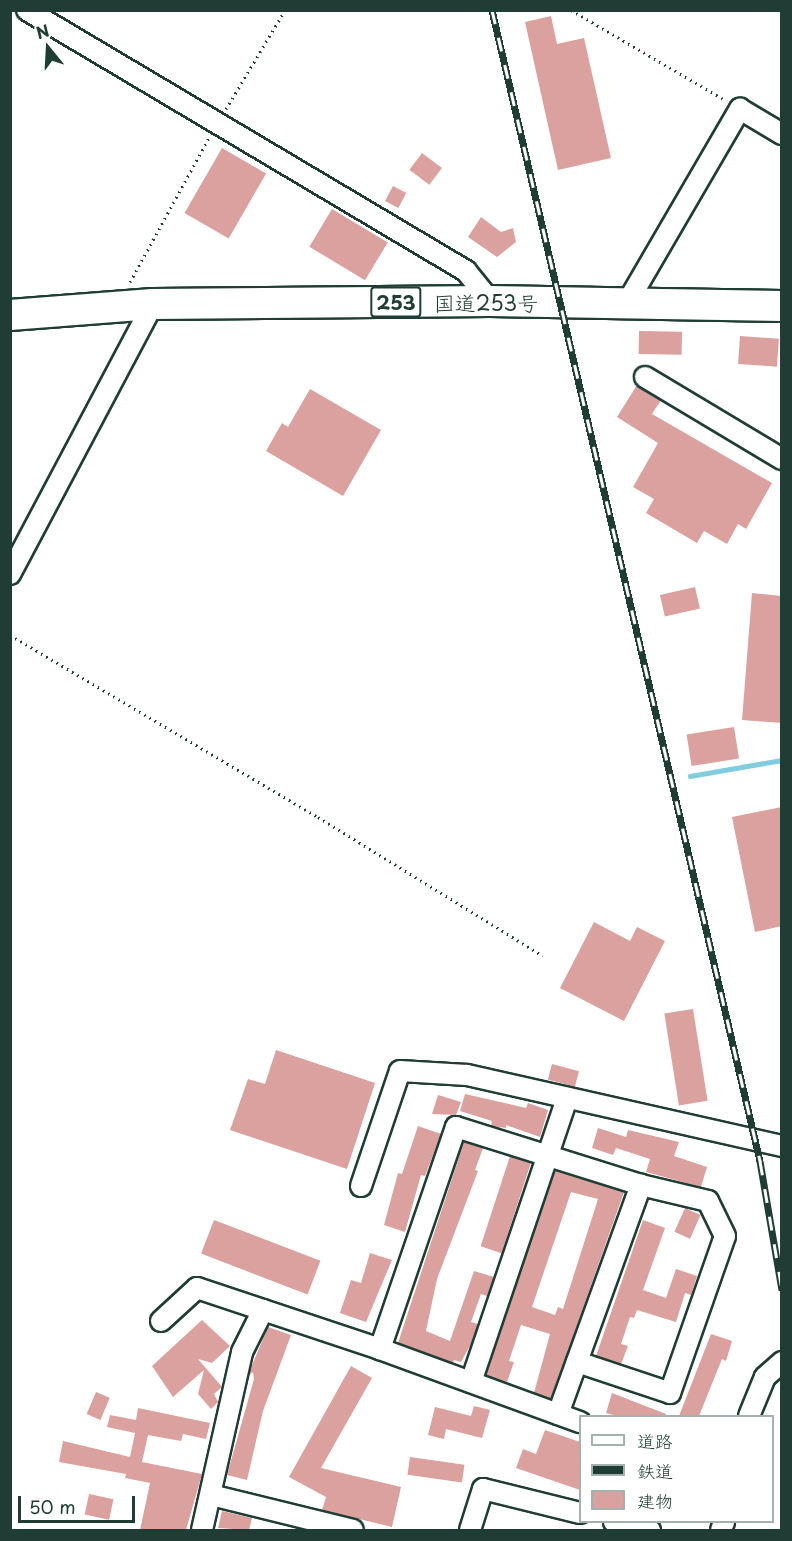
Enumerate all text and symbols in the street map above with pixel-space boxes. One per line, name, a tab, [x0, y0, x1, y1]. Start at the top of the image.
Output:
north arrow	[18, 18, 78, 78]
text: N	[33, 18, 52, 44]
road number: 253	[369, 285, 423, 319]
street label: 国道253号	[434, 289, 538, 315]
legend	[579, 1415, 774, 1523]
text: 道路	[637, 1427, 673, 1454]
text: 鉄道	[637, 1457, 673, 1484]
scale bar	[21, 1484, 138, 1522]
text: 建物	[637, 1487, 673, 1514]
text: 50 m	[29, 1493, 76, 1520]

